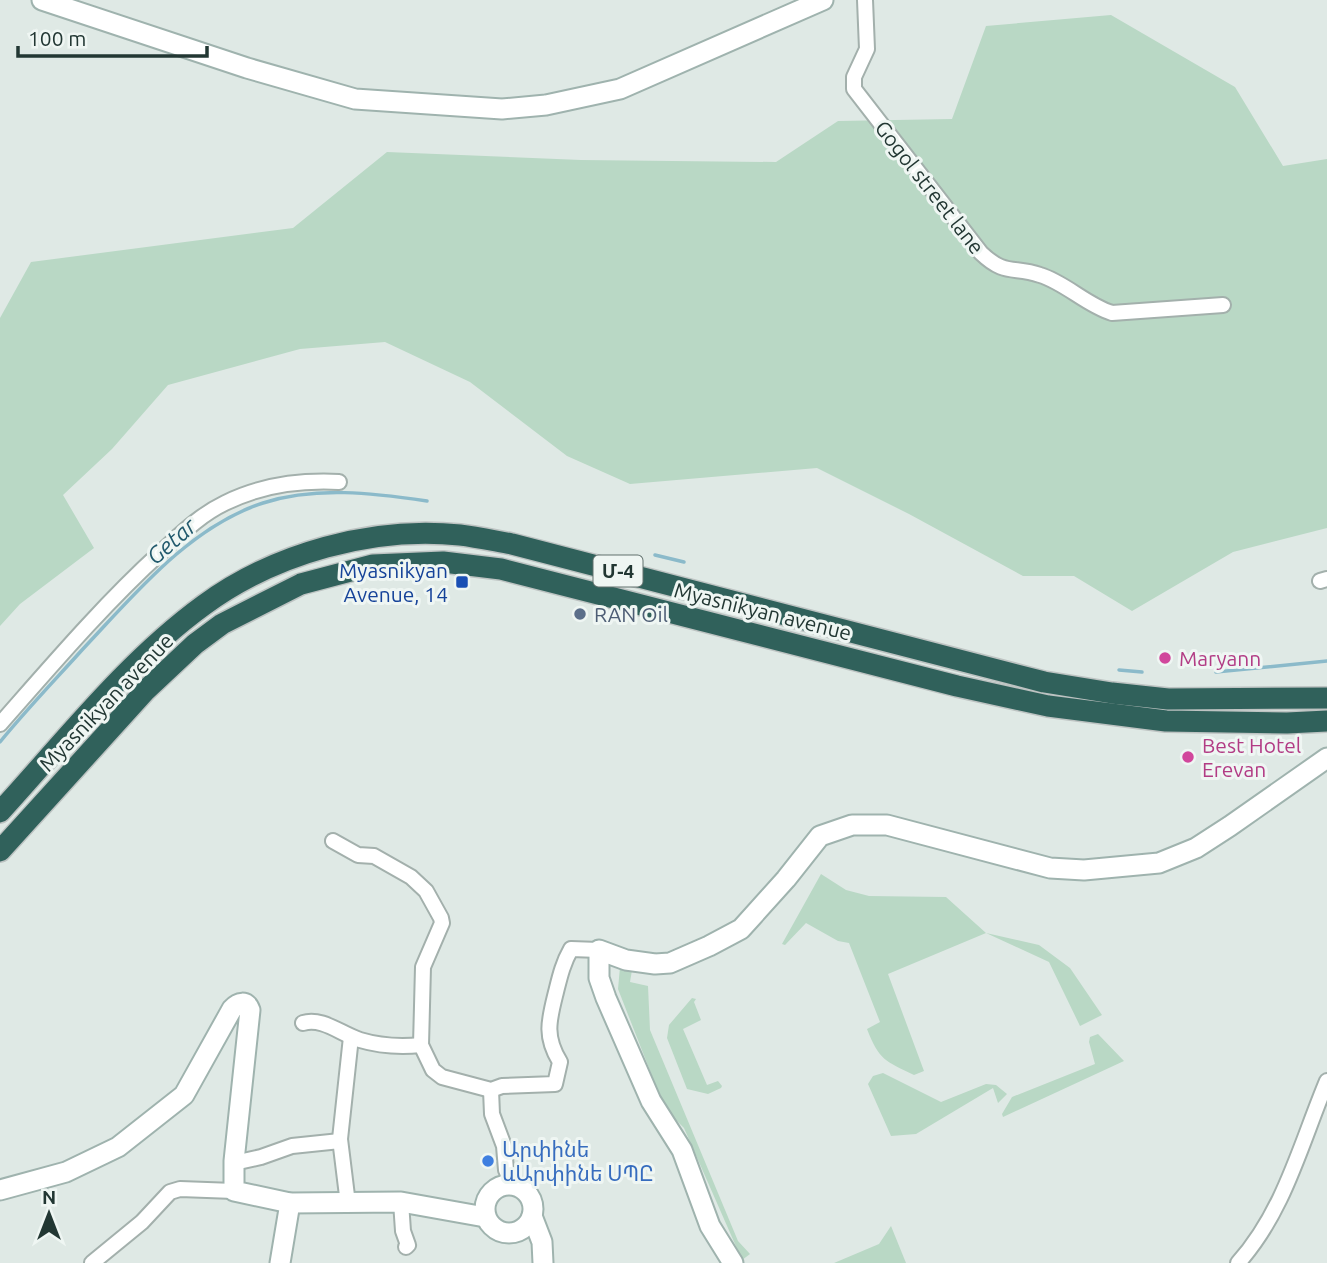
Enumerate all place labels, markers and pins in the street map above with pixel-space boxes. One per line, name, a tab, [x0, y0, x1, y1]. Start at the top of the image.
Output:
place label: Myasnikyan Avenue, 14	[339, 558, 448, 606]
marker: Myasnikyan Avenue, 14	[454, 574, 470, 590]
place label: RAN Oil	[594, 602, 668, 626]
marker: RAN Oil	[572, 606, 588, 622]
place label: Maryann	[1179, 646, 1261, 670]
marker: Maryann	[1157, 650, 1173, 666]
place label: Best Hotel Erevan	[1202, 733, 1301, 781]
marker: Best Hotel Erevan	[1180, 749, 1196, 765]
place label: Արփինե ևԱրփինե ՍՊԸ	[502, 1137, 654, 1186]
marker: Արփինե ևԱրփինե ՍՊԸ	[480, 1153, 496, 1169]

